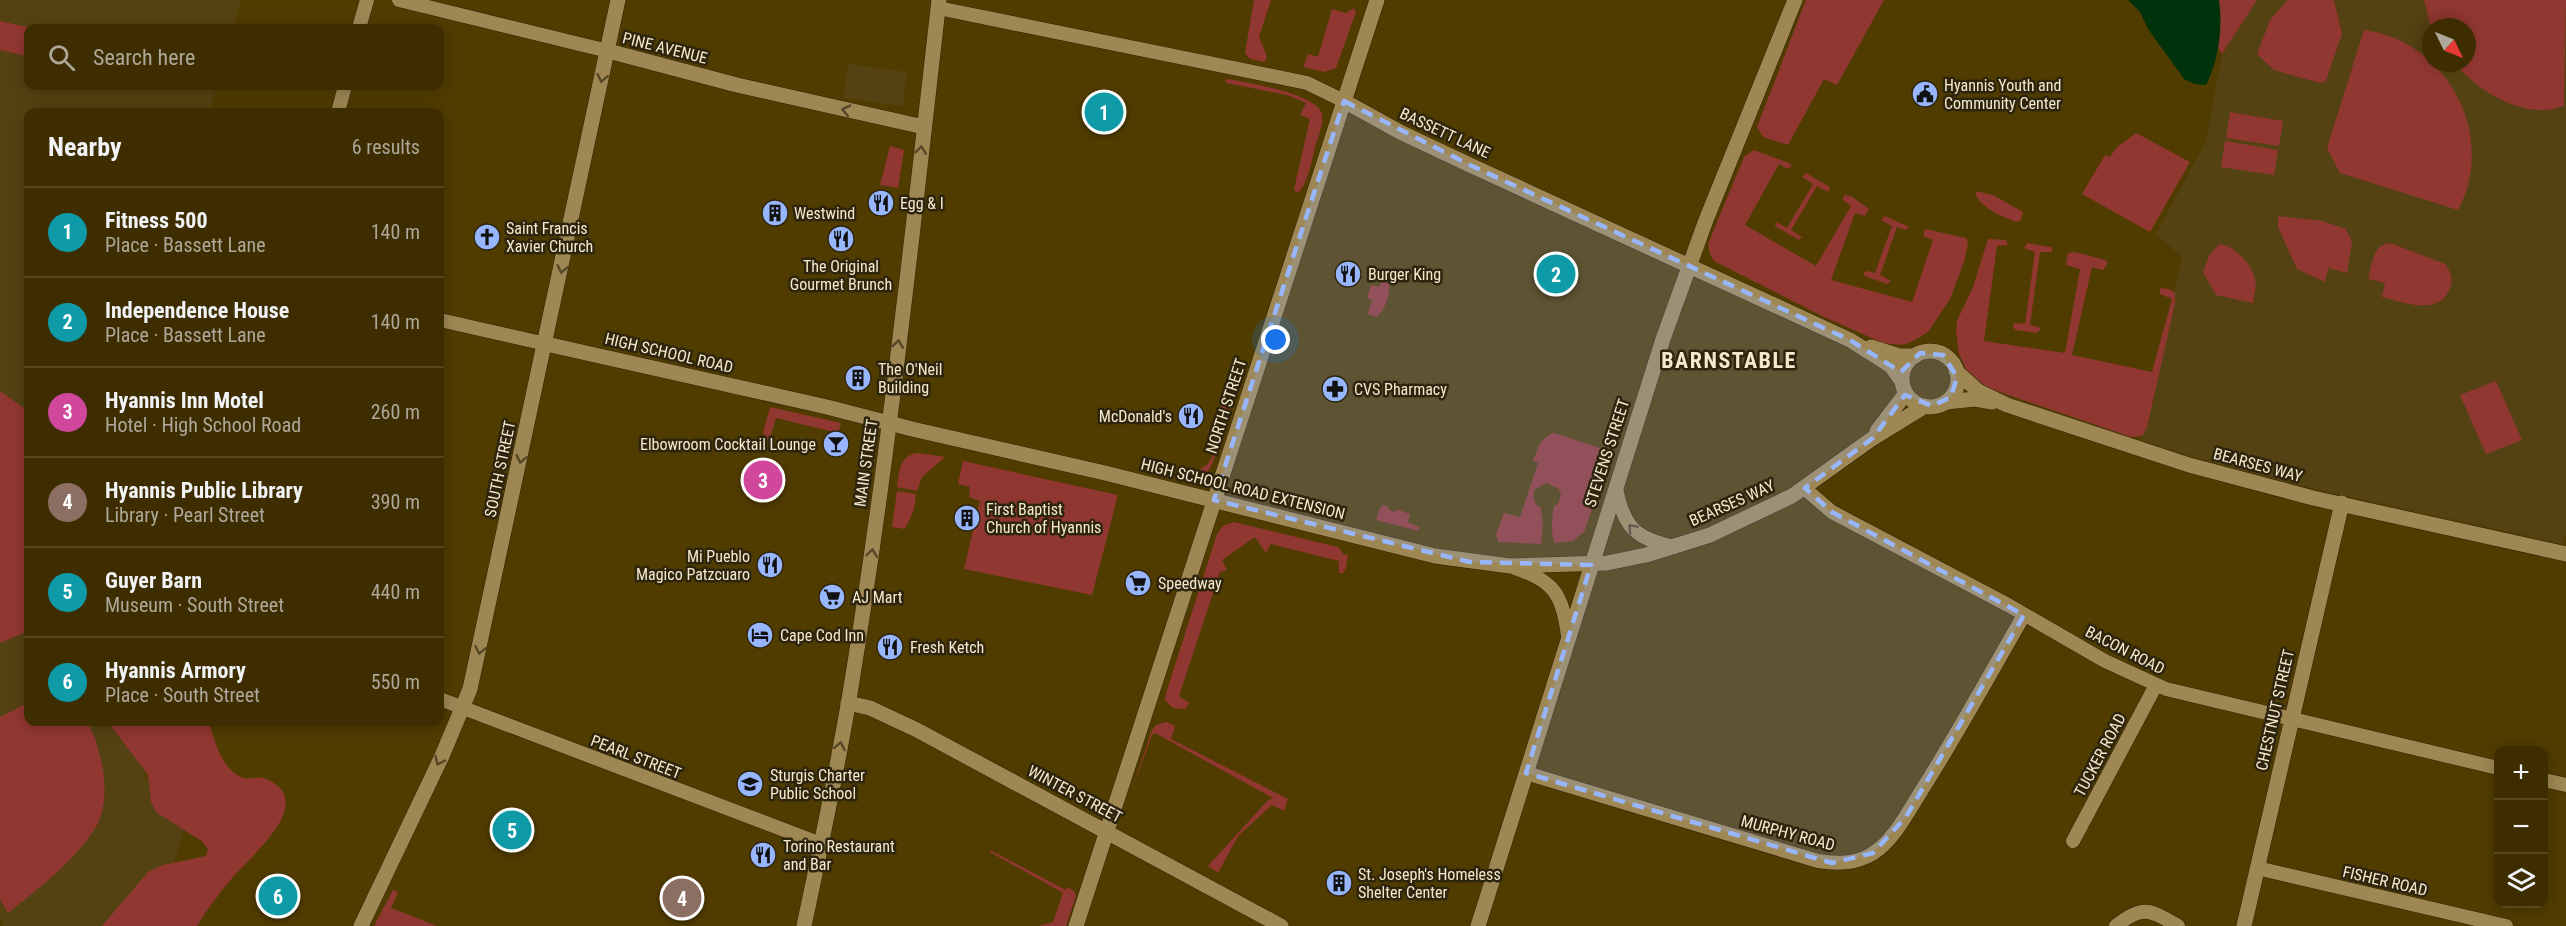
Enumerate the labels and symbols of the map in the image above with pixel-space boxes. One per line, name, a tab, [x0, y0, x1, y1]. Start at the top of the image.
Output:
north arrow	[2422, 18, 2476, 72]
street label: PINE AVENUE	[621, 28, 709, 68]
one-way arrow	[596, 73, 609, 83]
place label: Hyannis Youth and Community Center	[1944, 76, 2061, 113]
public building icon: Hyannis Youth and Community Center	[1910, 79, 1940, 109]
pin: 1	[1084, 90, 1124, 134]
one-way arrow	[842, 104, 852, 117]
street label: BASSETT LANE	[1397, 104, 1493, 162]
one-way arrow	[914, 146, 927, 155]
restaurant icon: Egg & I	[866, 188, 896, 218]
place label: Egg & I	[900, 194, 944, 213]
building icon: Westwind	[760, 198, 790, 228]
place label: Westwind	[794, 204, 855, 223]
place label: Saint Francis Xavier Church	[506, 219, 593, 256]
church icon: Saint Francis Xavier Church	[472, 222, 502, 252]
restaurant icon: The Original Gourmet Brunch	[826, 224, 856, 254]
pin: 2	[1536, 252, 1576, 296]
place label: The Original Gourmet Brunch	[790, 257, 892, 294]
restaurant icon: Burger King	[1333, 259, 1363, 289]
one-way arrow	[556, 263, 569, 273]
place label: Burger King	[1368, 265, 1441, 284]
your location	[1261, 325, 1290, 354]
street label: HIGH SCHOOL ROAD	[603, 329, 735, 377]
one-way arrow	[891, 340, 904, 349]
district label: BARNSTABLE	[1661, 348, 1797, 373]
street label: NORTH STREET	[1202, 356, 1250, 456]
place label: The O'Neil Building	[878, 360, 942, 397]
building icon: The O'Neil Building	[843, 363, 873, 393]
pharmacy icon: CVS Pharmacy	[1320, 374, 1350, 404]
place label: CVS Pharmacy	[1354, 380, 1447, 399]
street label: STEVENS STREET	[1581, 396, 1633, 510]
restaurant icon: McDonald's	[1176, 401, 1206, 431]
place label: McDonald's	[1099, 407, 1172, 426]
street label: MAIN STREET	[850, 418, 882, 508]
street label: SOUTH STREET	[480, 419, 520, 519]
bar icon: Elbowroom Cocktail Lounge	[821, 429, 851, 459]
place label: Elbowroom Cocktail Lounge	[640, 435, 816, 454]
street label: BEARSES WAY	[2211, 444, 2305, 486]
one-way arrow	[515, 454, 528, 464]
street label: HIGH SCHOOL ROAD EXTENSION	[1139, 454, 1347, 524]
pin: 3	[744, 458, 783, 502]
street label: BEARSES WAY	[1686, 475, 1778, 530]
place label: First Baptist Church of Hyannis	[986, 500, 1101, 537]
building icon: First Baptist Church of Hyannis	[952, 503, 982, 533]
one-way arrow	[1629, 524, 1640, 535]
place label: Mi Pueblo Magico Patzcuaro	[636, 547, 750, 584]
one-way arrow	[865, 549, 877, 558]
restaurant icon: Mi Pueblo Magico Patzcuaro	[755, 550, 785, 580]
supermarket icon: Speedway	[1123, 568, 1153, 598]
place label: Speedway	[1158, 574, 1222, 593]
supermarket icon: AJ Mart	[817, 582, 847, 612]
place label: AJ Mart	[852, 588, 903, 607]
hotel icon: Cape Cod Inn	[745, 620, 775, 650]
street label: BACON ROAD	[2082, 622, 2168, 678]
place label: Cape Cod Inn	[780, 626, 864, 645]
restaurant icon: Fresh Ketch	[875, 632, 905, 662]
place label: Fresh Ketch	[910, 638, 984, 657]
one-way arrow	[474, 645, 487, 655]
street label: CHESTNUT STREET	[2252, 648, 2298, 772]
street label: TUCKER ROAD	[2070, 710, 2130, 800]
street label: PEARL STREET	[588, 731, 684, 783]
one-way arrow	[833, 741, 846, 751]
one-way arrow	[435, 755, 447, 766]
street label: WINTER STREET	[1025, 761, 1125, 827]
place label: Sturgis Charter Public School	[770, 766, 865, 803]
school or university icon: Sturgis Charter Public School	[735, 769, 765, 799]
pin: 5	[492, 808, 532, 852]
street label: MURPHY ROAD	[1739, 811, 1837, 855]
place label: Torino Restaurant and Bar	[783, 837, 895, 874]
restaurant icon: Torino Restaurant and Bar	[748, 840, 778, 870]
street label: FISHER ROAD	[2341, 862, 2429, 900]
place label: St. Joseph's Homeless Shelter Center	[1358, 865, 1501, 902]
building icon: St. Joseph's Homeless Shelter Center	[1324, 868, 1354, 898]
pin: 6	[258, 874, 298, 918]
pin: 4	[662, 876, 702, 920]

